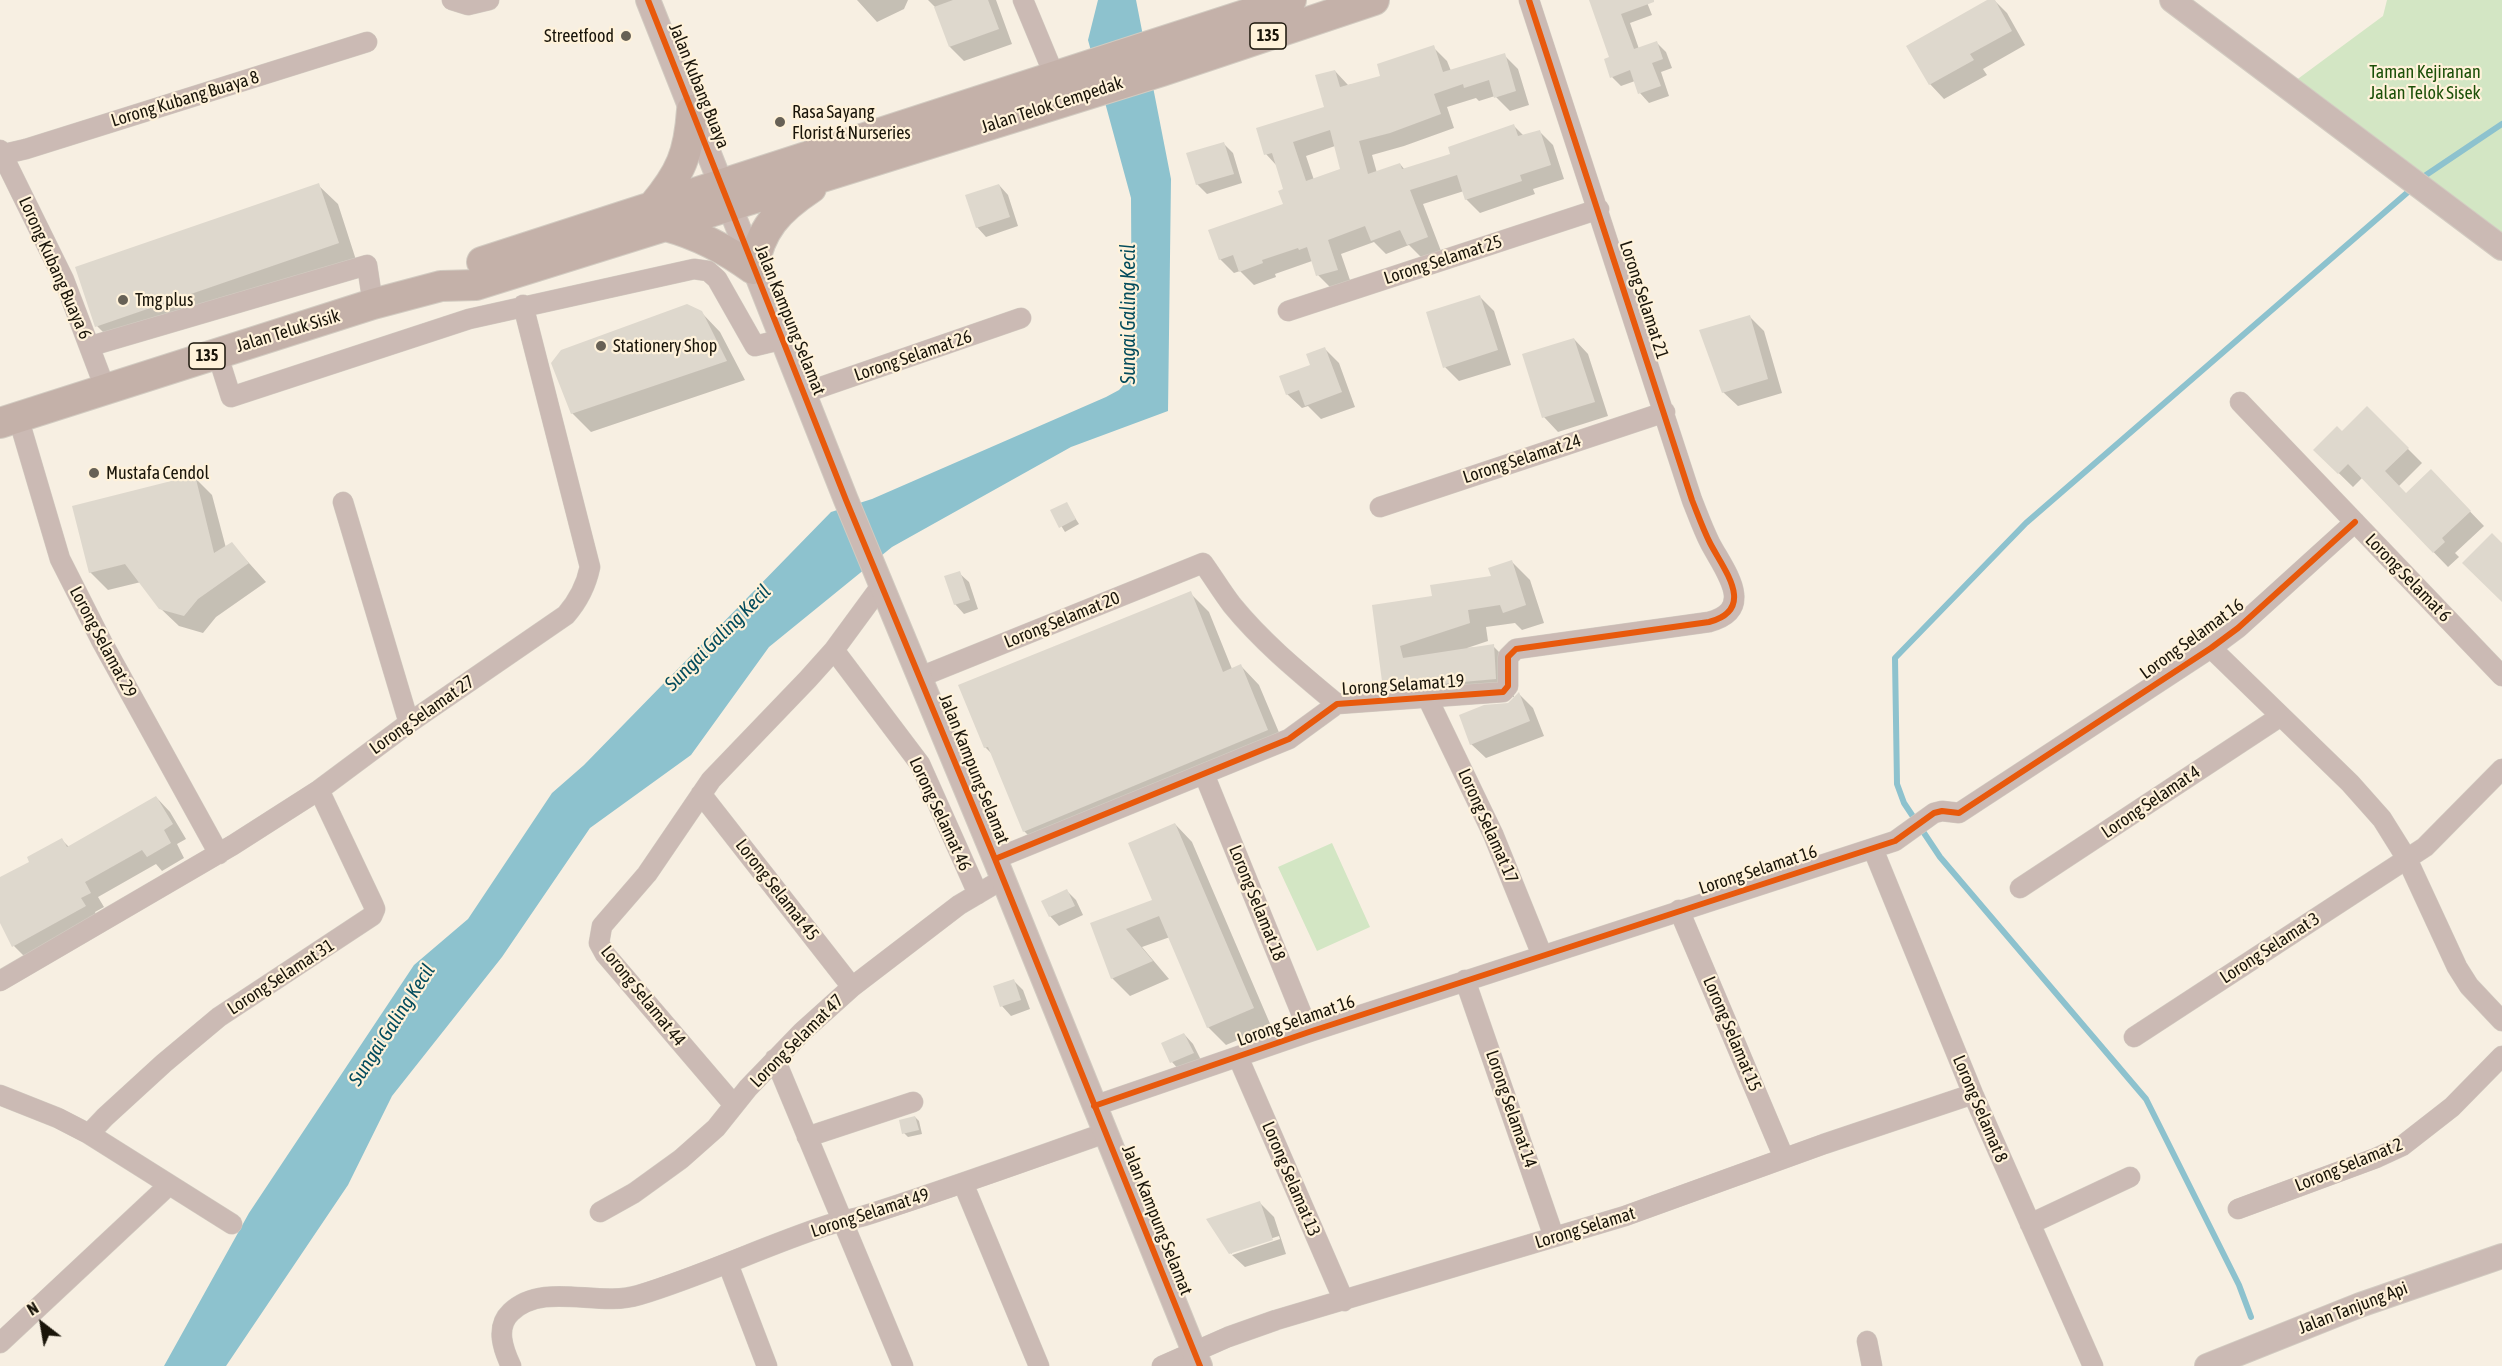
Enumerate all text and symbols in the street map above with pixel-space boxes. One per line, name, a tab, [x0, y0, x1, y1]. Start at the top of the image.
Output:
street label: Jalan Kubang Buaya	[664, 20, 734, 152]
road number: 135	[1250, 23, 1286, 49]
place label: Streetfood	[544, 25, 614, 47]
marker: Streetfood	[619, 29, 633, 43]
park label: Taman Kejiranan Jalan Telok Sisek	[2369, 61, 2481, 104]
street label: Lorong Kubang Buaya 8	[108, 66, 262, 132]
street label: Jalan Telok Cempedak	[978, 72, 1126, 138]
place label: Rasa Sayang Florist & Nurseries	[792, 101, 911, 144]
marker: Rasa Sayang Florist & Nurseries	[773, 115, 787, 129]
street label: Lorong Kubang Buaya 6	[14, 194, 96, 342]
street label: Lorong Selamat 25	[1381, 231, 1505, 289]
street label: Lorong Selamat 21	[1615, 238, 1673, 362]
street label: Jalan Kampung Selamat	[750, 242, 830, 398]
water label: Sungai Galing Kecil	[1117, 244, 1141, 384]
place label: Tmg plus	[135, 289, 193, 311]
marker: Tmg plus	[116, 293, 130, 307]
street label: Jalan Teluk Sisik	[233, 305, 343, 357]
street label: Lorong Selamat 26	[851, 326, 975, 386]
place label: Stationery Shop	[613, 335, 717, 357]
marker: Stationery Shop	[594, 339, 608, 353]
road number: 135	[189, 343, 225, 369]
street label: Lorong Selamat 24	[1460, 430, 1584, 488]
place label: Mustafa Cendol	[106, 462, 209, 484]
marker: Mustafa Cendol	[87, 466, 101, 480]
street label: Lorong Selamat 6	[2360, 529, 2456, 627]
water label: Sungai Galing Kecil	[660, 580, 776, 696]
street label: Lorong Selamat 29	[65, 583, 141, 701]
street label: Lorong Selamat 20	[1001, 587, 1123, 653]
street label: Lorong Selamat 16	[2136, 594, 2248, 684]
street label: Lorong Selamat 19	[1341, 670, 1465, 700]
street label: Lorong Selamat 27	[365, 671, 479, 759]
street label: Jalan Kampung Selamat	[934, 691, 1014, 847]
street label: Lorong Selamat 46	[904, 754, 976, 874]
street label: Lorong Selamat 4	[2098, 761, 2204, 843]
street label: Lorong Selamat 17	[1453, 765, 1523, 887]
street label: Lorong Selamat 45	[731, 835, 823, 945]
street label: Lorong Selamat 16	[1696, 841, 1820, 899]
street label: Lorong Selamat 18	[1224, 842, 1290, 964]
street label: Lorong Selamat 3	[2216, 908, 2324, 988]
street label: Lorong Selamat 31	[224, 934, 338, 1020]
street label: Lorong Selamat 44	[596, 941, 690, 1051]
water label: Sungai Galing Kecil	[344, 960, 440, 1090]
street label: Lorong Selamat 15	[1698, 973, 1766, 1095]
street label: Lorong Selamat 47	[746, 990, 848, 1092]
street label: Lorong Selamat 16	[1234, 991, 1358, 1051]
street label: Lorong Selamat 14	[1481, 1047, 1541, 1171]
street label: Lorong Selamat 8	[1948, 1052, 2012, 1166]
street label: Lorong Selamat 13	[1257, 1118, 1325, 1240]
street label: Lorong Selamat 2	[2292, 1134, 2406, 1196]
street label: Jalan Kampung Selamat	[1117, 1142, 1197, 1298]
street label: Lorong Selamat 49	[808, 1184, 932, 1242]
street label: Lorong Selamat	[1532, 1203, 1638, 1253]
street label: Jalan Tanjung Api	[2295, 1277, 2411, 1339]
north arrow	[12, 1294, 72, 1354]
text: N	[24, 1298, 41, 1319]

